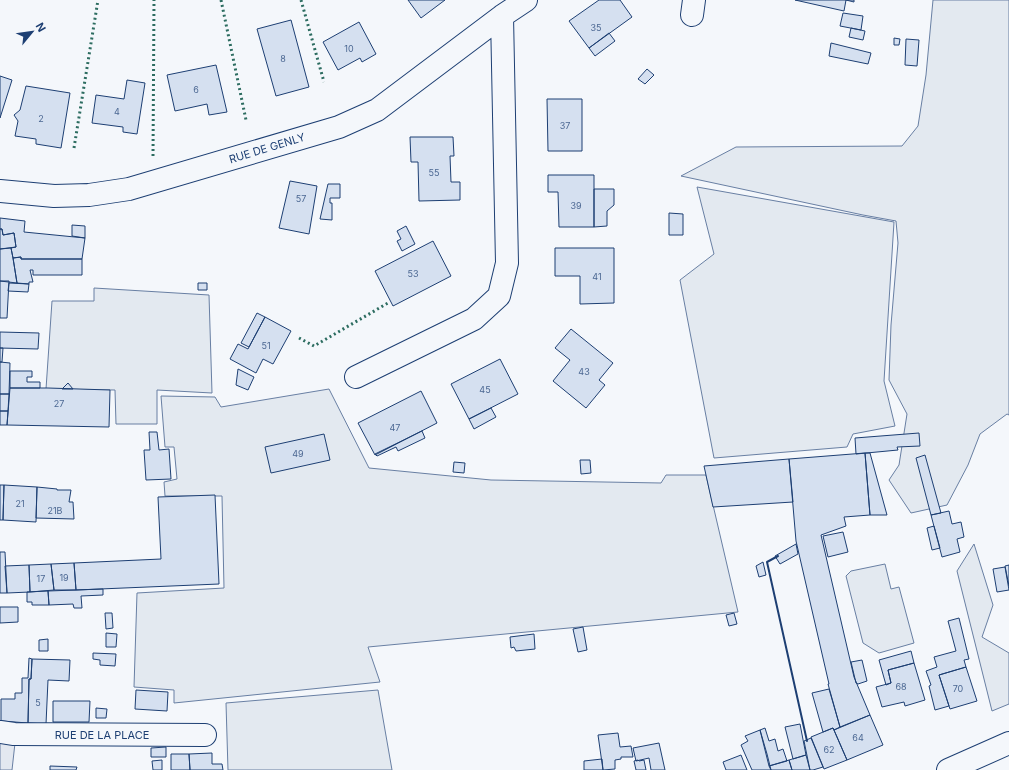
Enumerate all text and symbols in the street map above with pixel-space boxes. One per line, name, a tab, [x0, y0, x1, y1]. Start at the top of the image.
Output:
north arrow	[12, 12, 52, 52]
text: N	[33, 20, 49, 34]
house number: 35	[590, 22, 602, 33]
house number: 10	[344, 43, 354, 54]
house number: 8	[280, 53, 286, 64]
house number: 6	[193, 84, 199, 95]
house number: 4	[114, 106, 120, 117]
house number: 2	[38, 113, 44, 124]
house number: 37	[560, 120, 570, 131]
street label: RUE DE GENLY	[227, 130, 307, 166]
house number: 55	[429, 167, 439, 178]
house number: 57	[296, 193, 306, 204]
house number: 39	[570, 200, 582, 211]
house number: 53	[407, 268, 419, 279]
house number: 41	[592, 271, 602, 282]
house number: 51	[261, 340, 271, 351]
house number: 43	[578, 366, 590, 377]
house number: 45	[479, 384, 491, 395]
house number: 27	[54, 398, 64, 409]
house number: 47	[390, 422, 400, 433]
house number: 49	[292, 448, 304, 459]
house number: 21	[15, 498, 25, 509]
house number: 21B	[47, 505, 63, 516]
house number: 19	[59, 572, 69, 583]
house number: 17	[37, 573, 45, 584]
house number: 68	[895, 681, 907, 692]
house number: 70	[953, 683, 964, 694]
house number: 5	[35, 697, 41, 708]
street label: RUE DE LA PLACE	[55, 728, 149, 742]
house number: 64	[852, 732, 864, 743]
house number: 62	[823, 744, 835, 755]

